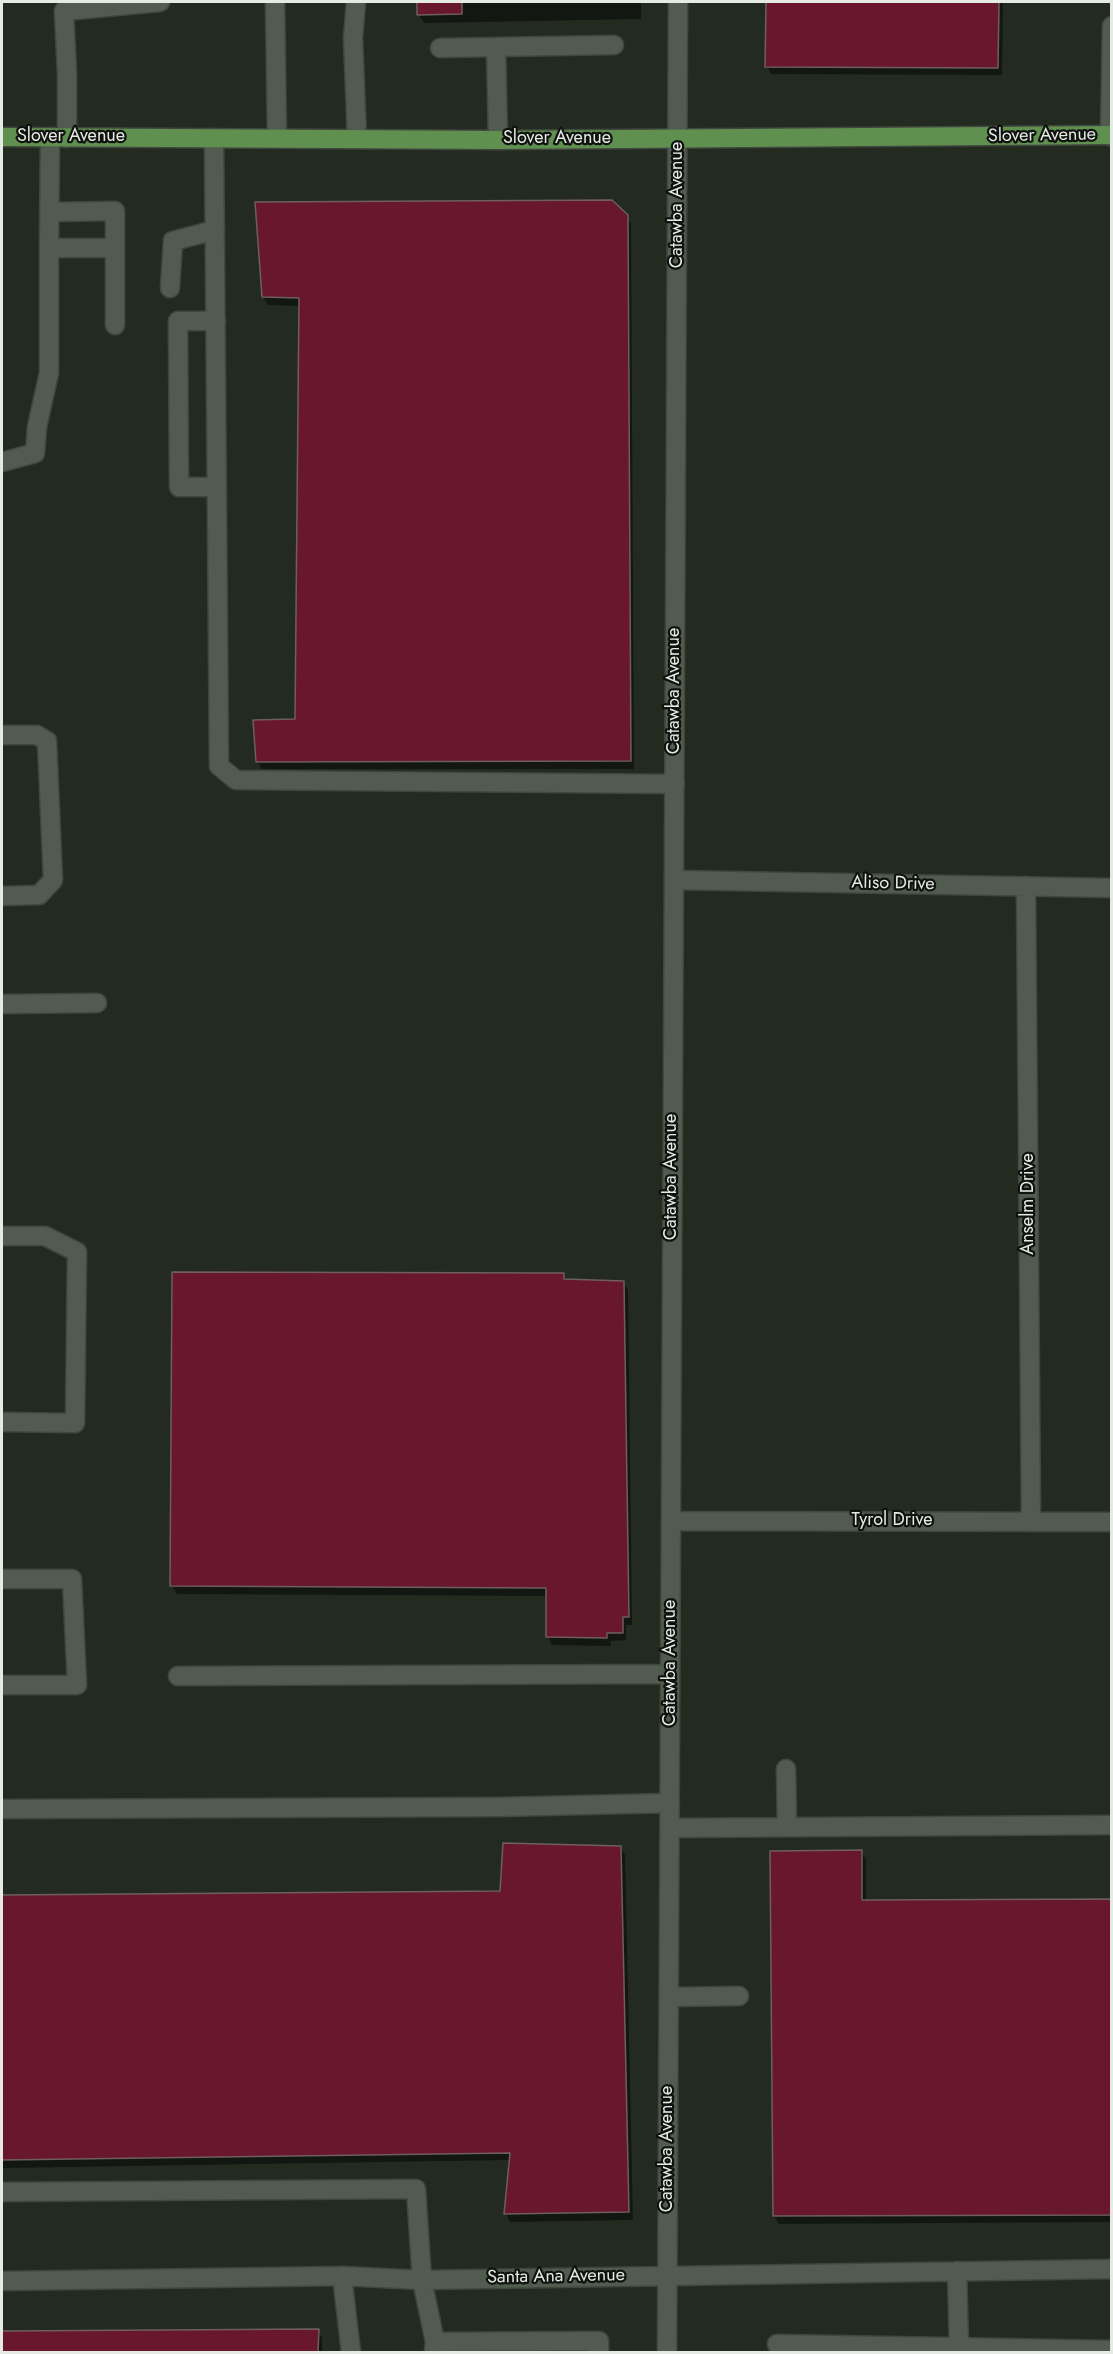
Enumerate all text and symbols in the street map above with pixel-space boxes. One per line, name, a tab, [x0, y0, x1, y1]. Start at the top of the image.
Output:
street label: Slover Avenue	[988, 124, 1096, 148]
street label: Slover Avenue	[17, 126, 125, 148]
street label: Slover Avenue	[503, 128, 611, 150]
street label: Catawba Avenue	[667, 142, 689, 268]
street label: Catawba Avenue	[664, 628, 686, 754]
street label: Aliso Drive	[851, 872, 935, 896]
street label: Catawba Avenue	[661, 1114, 683, 1240]
street label: Anselm Drive	[1018, 1153, 1040, 1255]
street label: Tyrol Drive	[851, 1510, 933, 1532]
street label: Catawba Avenue	[660, 1600, 682, 1726]
street label: Catawba Avenue	[657, 2086, 679, 2212]
street label: Santa Ana Avenue	[487, 2265, 625, 2289]

